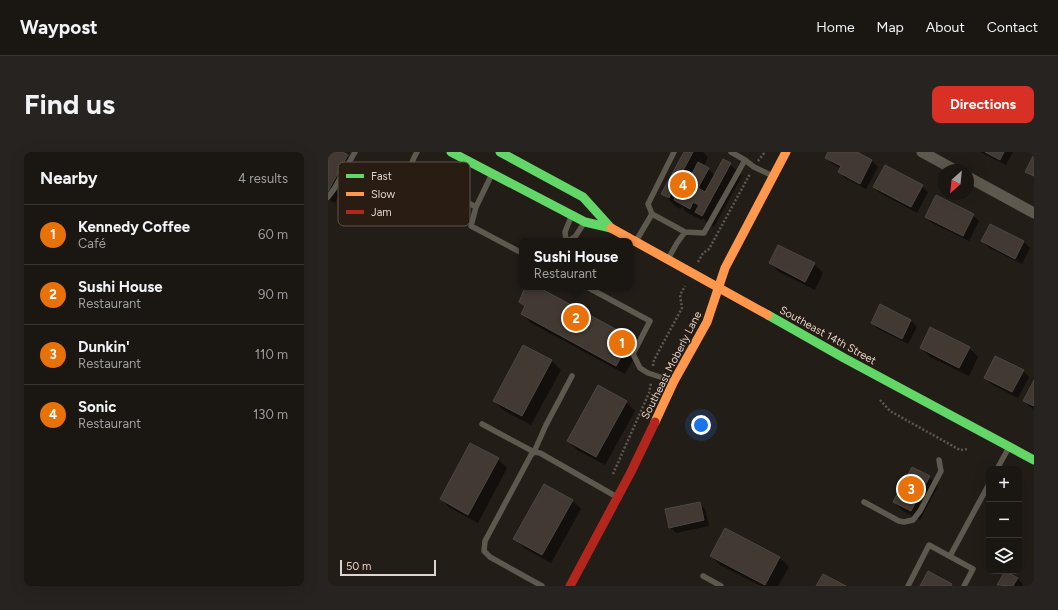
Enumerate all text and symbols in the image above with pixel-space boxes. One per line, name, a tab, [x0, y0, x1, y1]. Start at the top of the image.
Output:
text: Waypost	[20, 16, 98, 39]
text: Home	[816, 19, 855, 36]
text: Map	[877, 19, 904, 36]
text: About	[926, 19, 965, 36]
text: Contact	[987, 19, 1038, 36]
button: Directions	[932, 86, 1034, 123]
text: Find us	[24, 87, 115, 121]
legend	[338, 162, 470, 226]
north arrow	[938, 164, 974, 200]
text: Nearby	[40, 168, 98, 188]
text: Fast	[371, 170, 392, 183]
pin: 4	[670, 170, 696, 200]
text: 4 results	[238, 171, 288, 186]
text: Slow	[371, 188, 395, 201]
text: Jam	[371, 206, 392, 219]
text: Kennedy Coffee	[78, 218, 190, 236]
text: 1	[50, 227, 56, 242]
text: 60 m	[258, 227, 288, 242]
text: Café	[78, 236, 106, 251]
popup	[519, 238, 633, 290]
text: Sushi House	[534, 248, 618, 266]
text: Restaurant	[534, 266, 597, 281]
text: Sushi House	[78, 278, 162, 296]
text: 2	[49, 287, 57, 302]
text: 90 m	[258, 287, 288, 302]
text: Restaurant	[78, 296, 141, 311]
pin: 2	[563, 303, 589, 333]
street label: Southeast 14th Street	[777, 303, 878, 367]
street label: Southeast Moberly Lane	[639, 309, 704, 421]
pin: 1	[609, 328, 635, 358]
text: Dunkin'	[78, 338, 130, 356]
text: 3	[49, 347, 57, 362]
text: 110 m	[255, 347, 288, 362]
text: Restaurant	[78, 356, 141, 371]
text: Sonic	[78, 398, 116, 416]
text: 4	[49, 407, 57, 422]
text: 130 m	[253, 407, 288, 422]
your location	[691, 415, 711, 435]
text: Restaurant	[78, 416, 141, 431]
map controls	[986, 466, 1022, 574]
button: +	[986, 466, 1022, 502]
pin: 3	[898, 474, 924, 504]
button: −	[986, 502, 1022, 538]
button: layers	[986, 538, 1022, 574]
scale bar	[340, 558, 436, 577]
text: 50 m	[346, 560, 371, 573]

